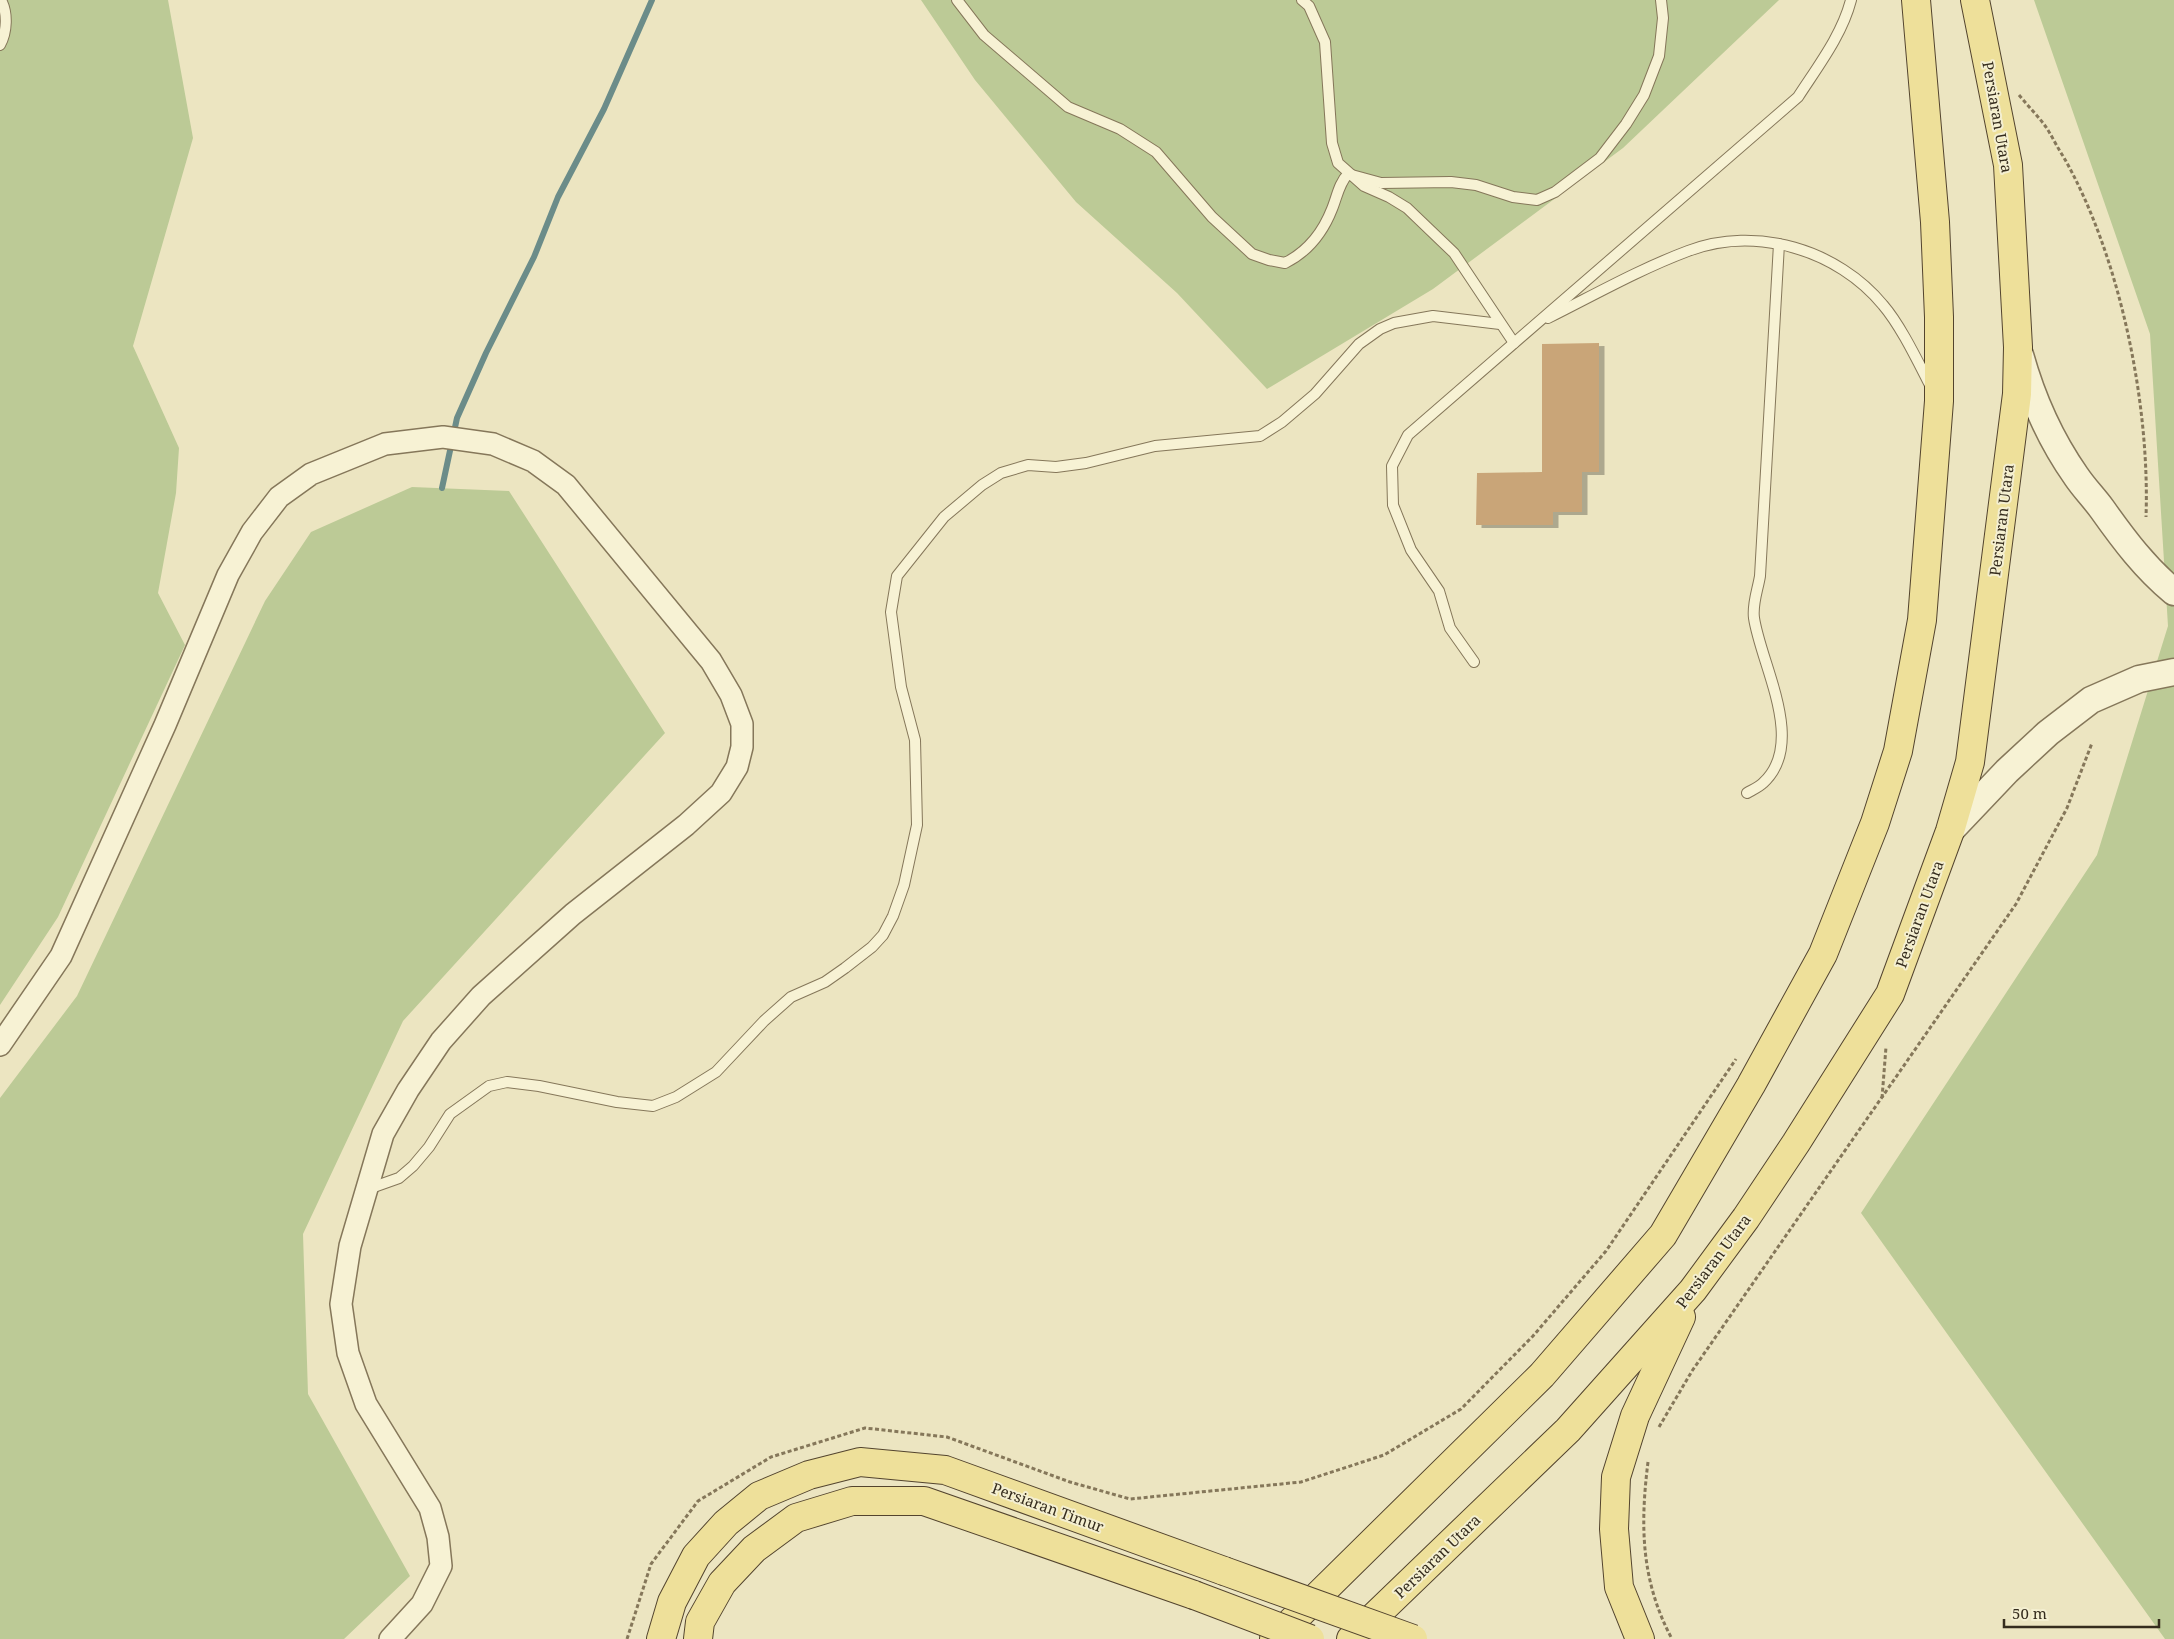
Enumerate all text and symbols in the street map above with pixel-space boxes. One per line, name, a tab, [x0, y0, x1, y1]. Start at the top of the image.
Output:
street label: Persiaran Utara	[1978, 60, 2018, 174]
street label: Persiaran Utara	[1984, 463, 2018, 577]
street label: Persiaran Utara	[1890, 858, 1948, 970]
street label: Persiaran Utara	[1671, 1210, 1755, 1312]
street label: Persiaran Timur	[989, 1477, 1107, 1537]
street label: Persiaran Utara	[1390, 1510, 1484, 1602]
scale bar	[2004, 1596, 2159, 1628]
text: 50 m	[2012, 1603, 2047, 1623]

